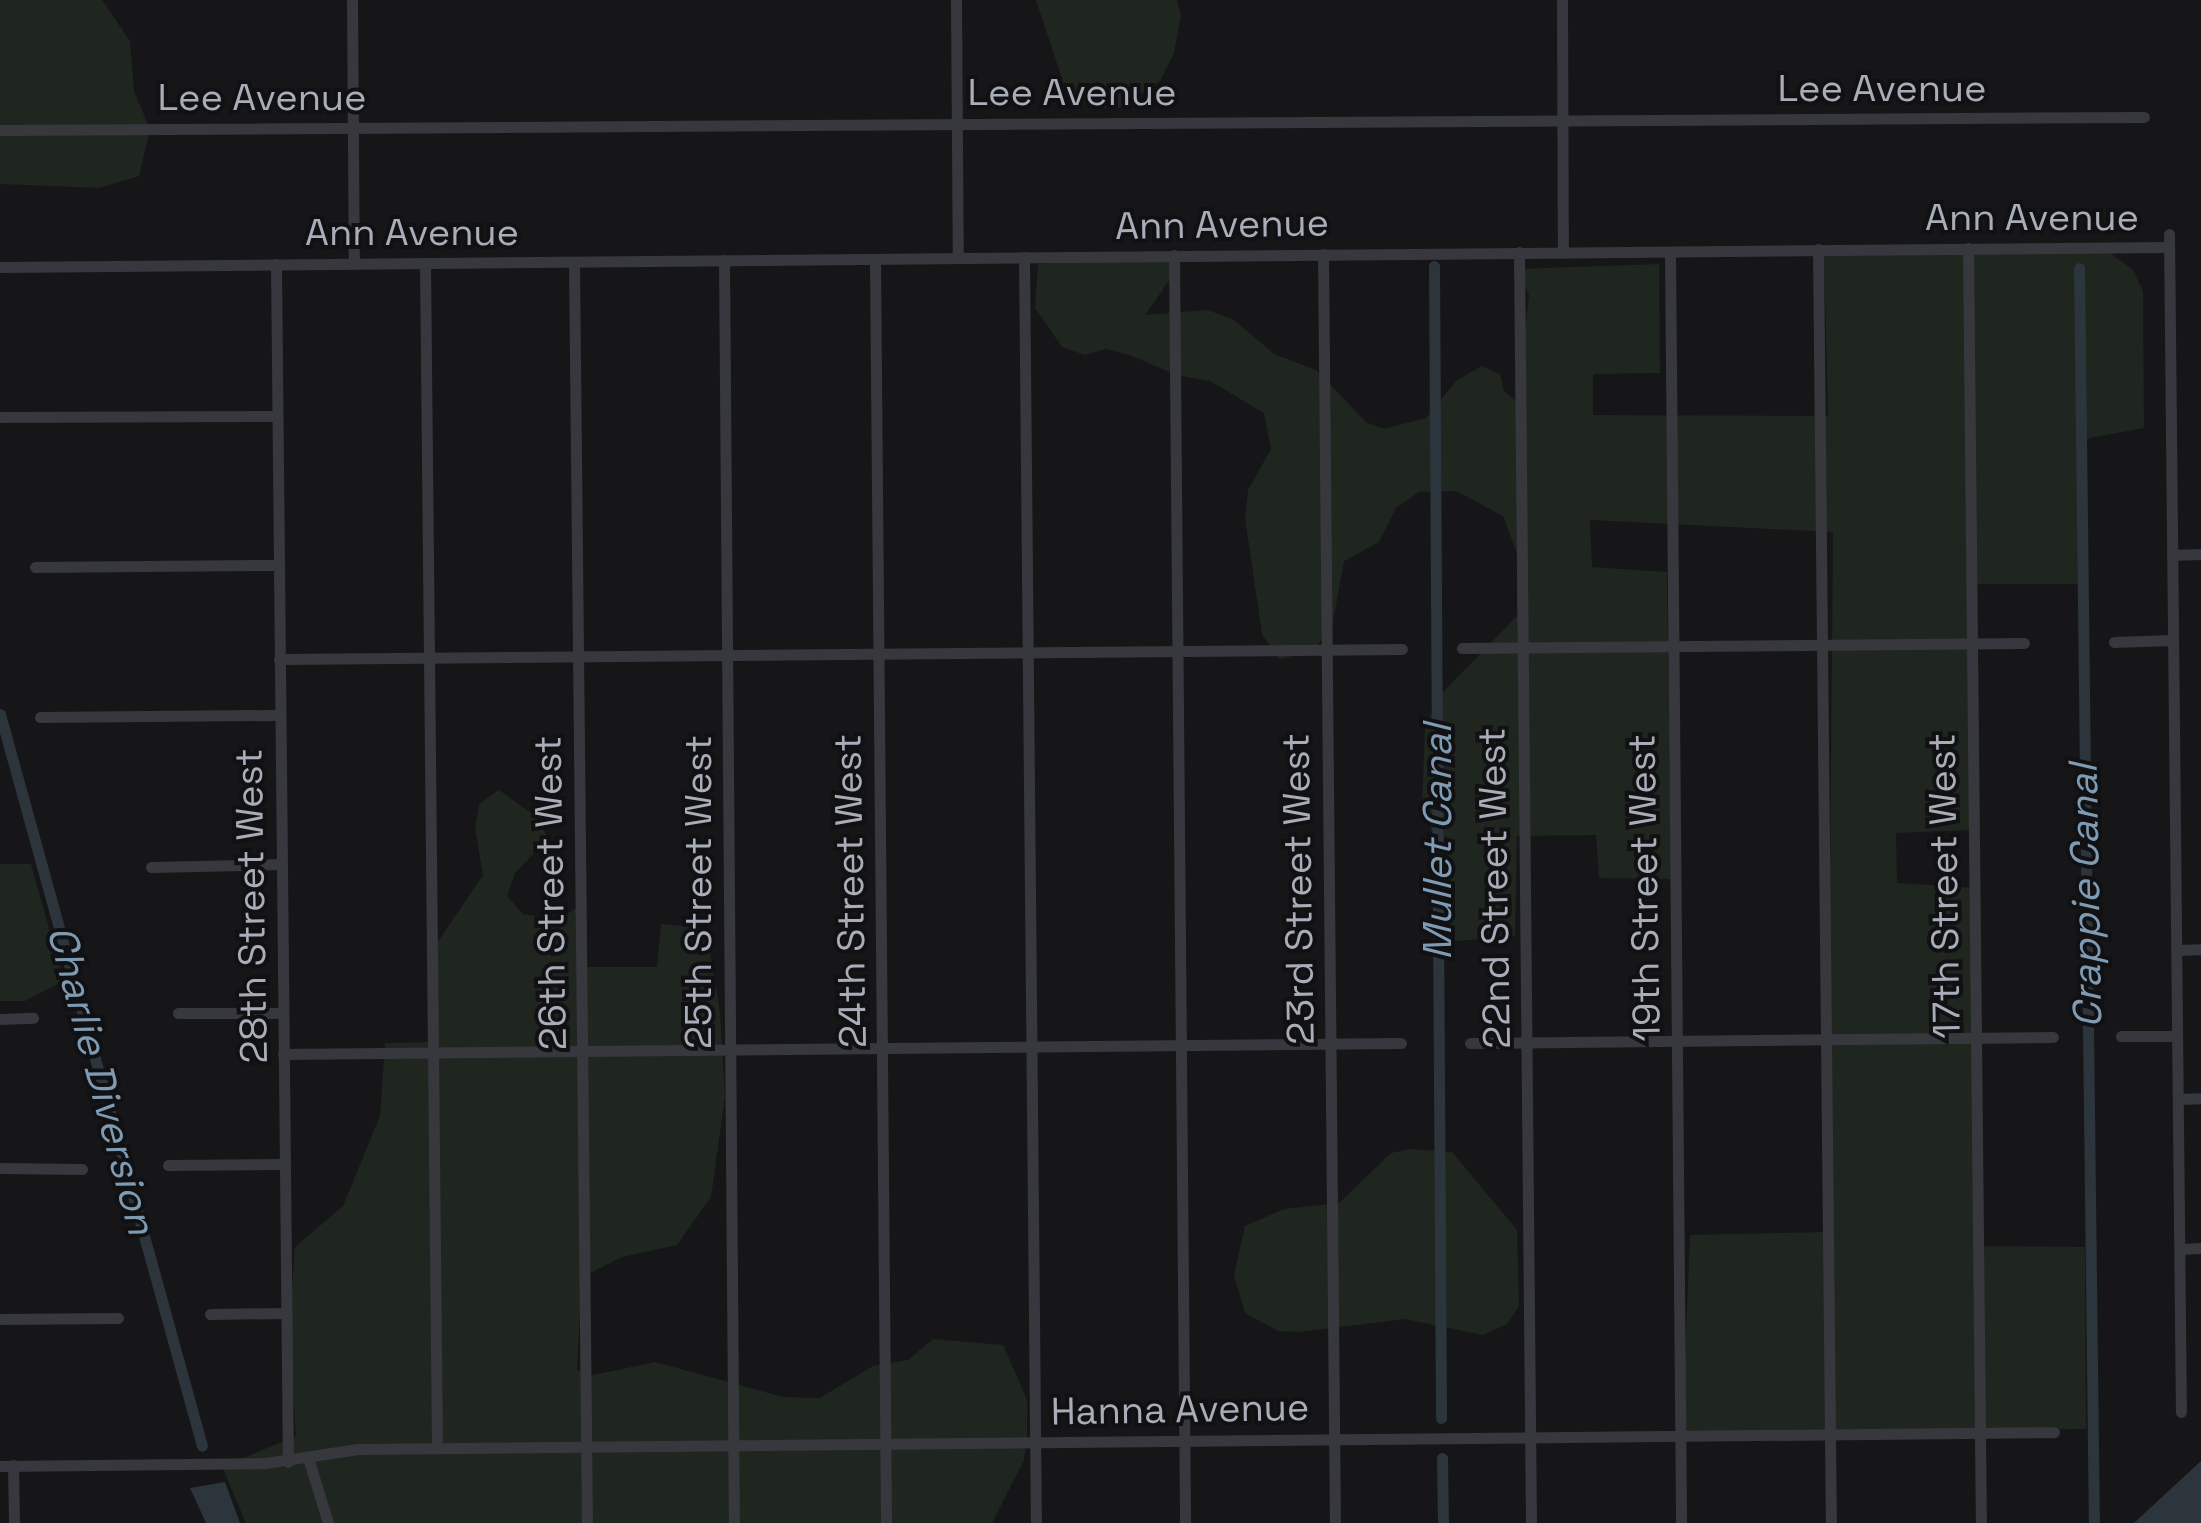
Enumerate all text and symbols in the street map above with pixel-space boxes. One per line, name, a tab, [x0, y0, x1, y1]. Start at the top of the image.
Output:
street label: Lee Avenue	[1777, 66, 1987, 112]
street label: Lee Avenue	[967, 70, 1177, 116]
street label: Lee Avenue	[157, 75, 367, 121]
street label: Ann Avenue	[1925, 195, 2139, 241]
street label: Ann Avenue	[1114, 200, 1330, 250]
street label: Ann Avenue	[305, 210, 519, 256]
water label: Mullet Canal	[1414, 724, 1462, 960]
street label: 22nd Street West	[1469, 727, 1521, 1049]
street label: 24th Street West	[825, 733, 877, 1049]
street label: 23rd Street West	[1273, 733, 1325, 1045]
street label: 17th Street West	[1920, 733, 1970, 1039]
street label: 19th Street West	[1620, 734, 1670, 1042]
street label: 26th Street West	[525, 735, 577, 1051]
street label: 25th Street West	[676, 735, 722, 1049]
street label: 28th Street West	[226, 748, 278, 1064]
water label: Crappie Canal	[2060, 763, 2112, 1029]
water label: Charlie Diversion	[37, 921, 165, 1239]
street label: Hanna Avenue	[1050, 1385, 1310, 1435]

